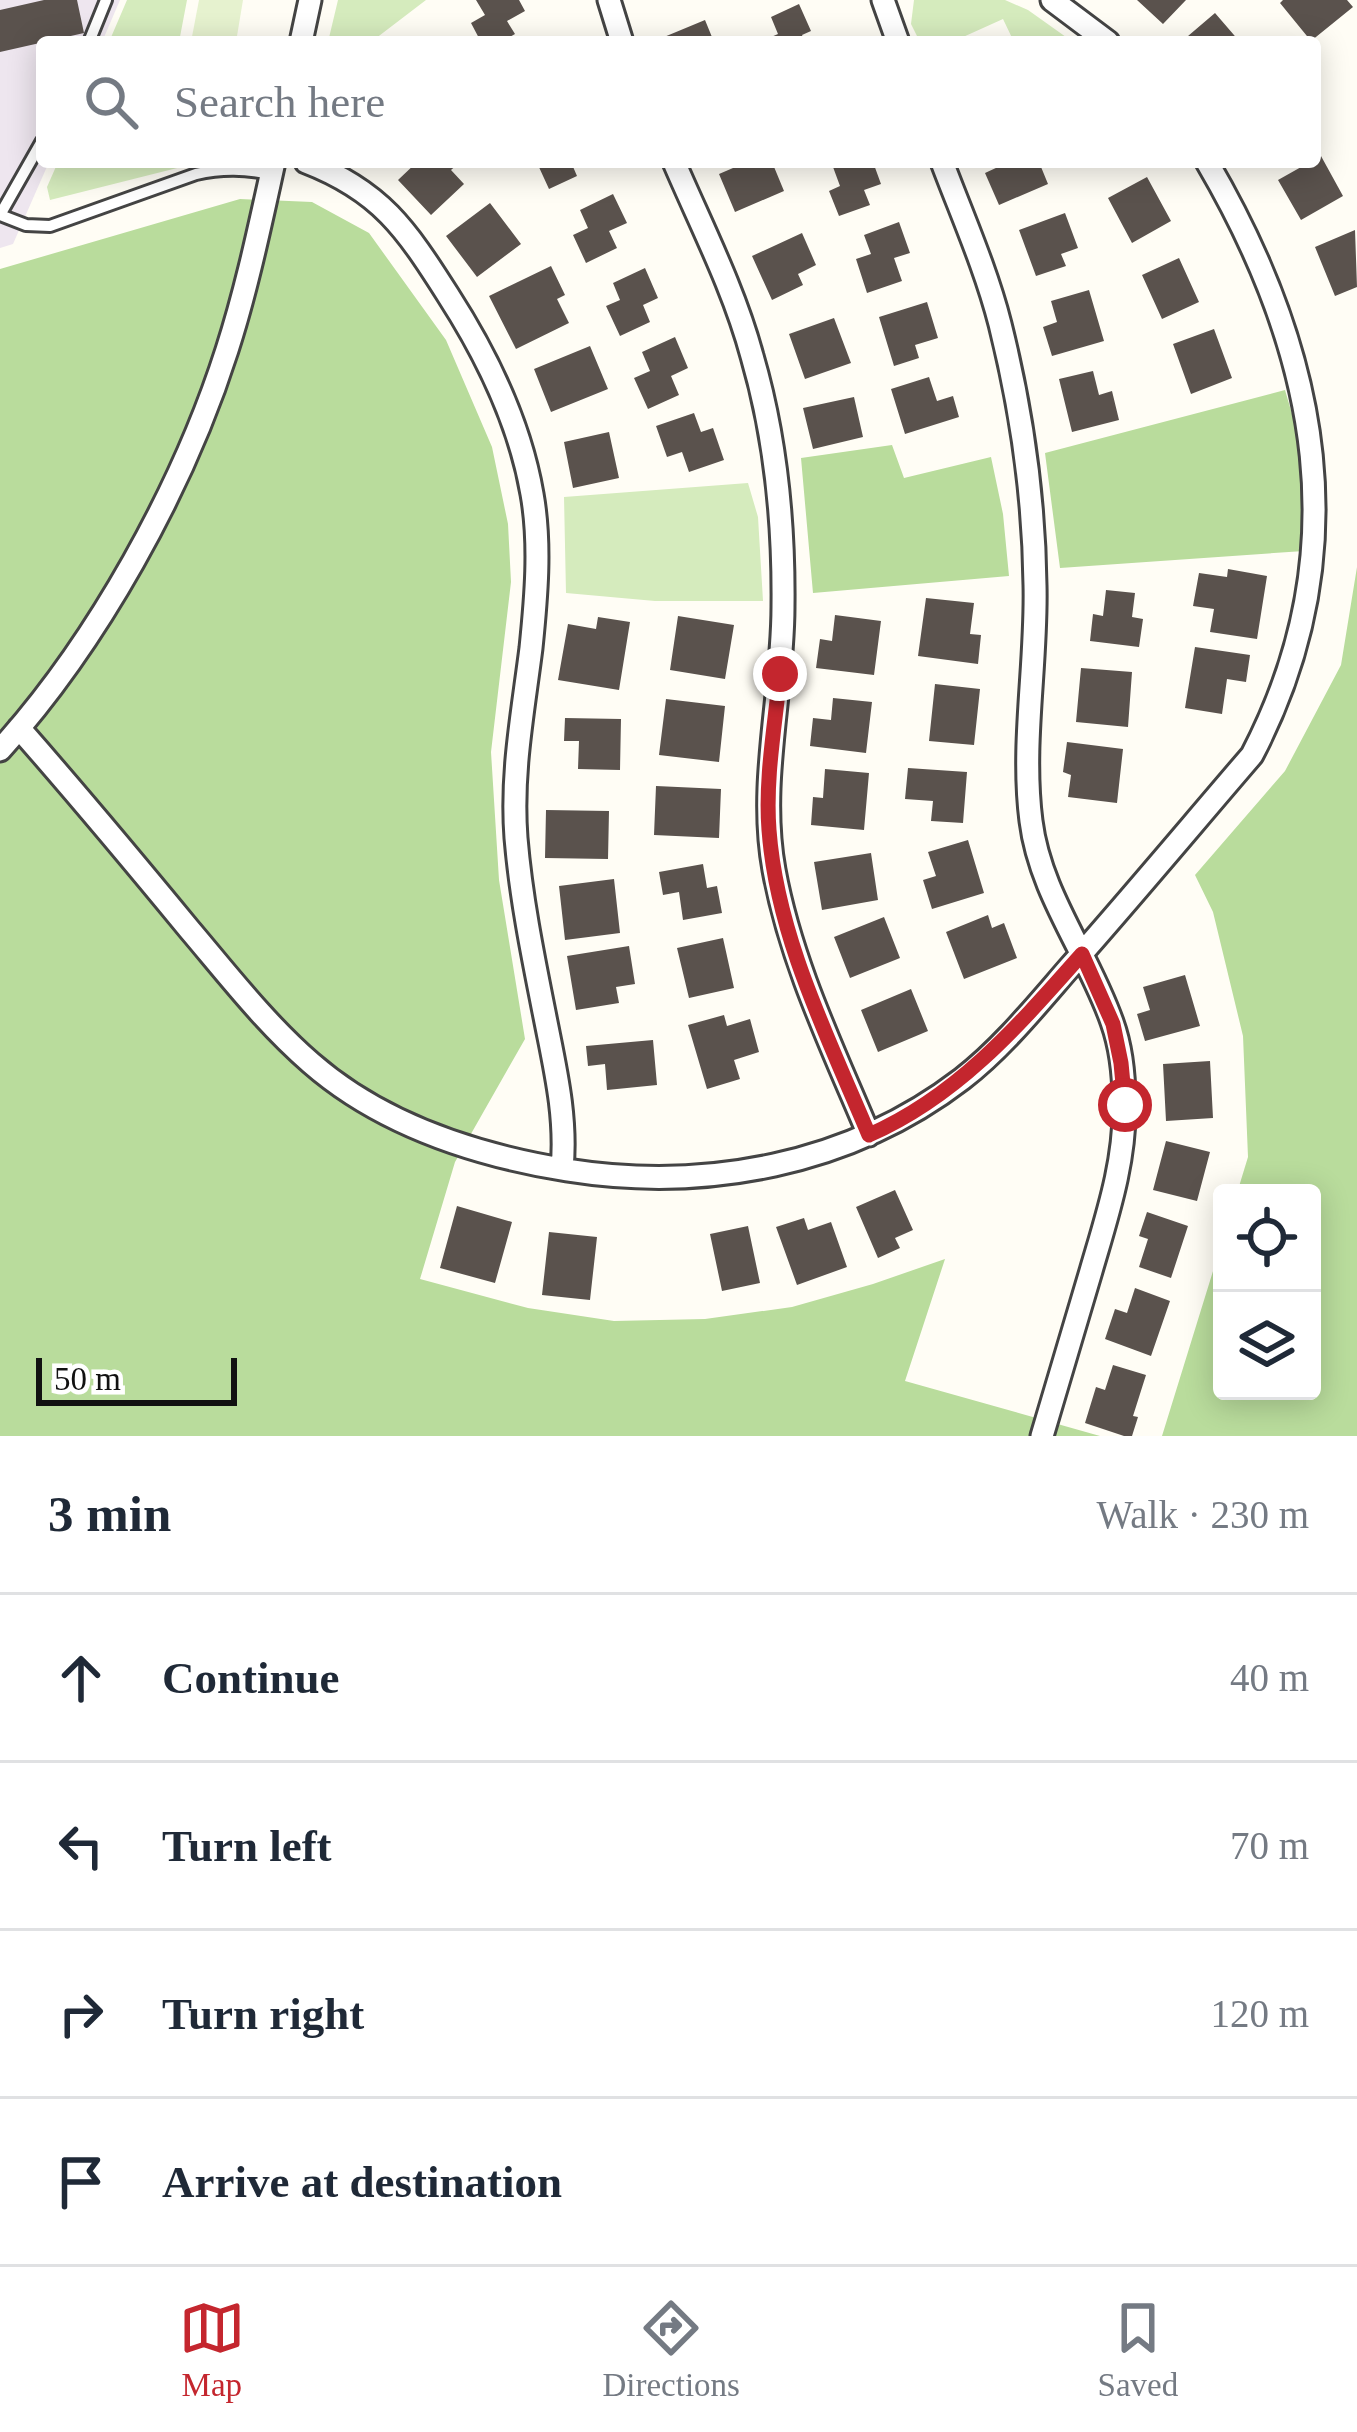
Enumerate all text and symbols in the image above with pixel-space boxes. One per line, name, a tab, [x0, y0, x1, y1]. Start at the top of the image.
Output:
search box	[36, 36, 1321, 168]
icon: search	[78, 69, 144, 135]
text: Search here	[174, 77, 385, 127]
route end	[753, 647, 807, 701]
route start	[1098, 1078, 1152, 1132]
map controls	[1213, 1184, 1321, 1400]
button: locate	[1213, 1184, 1321, 1292]
button: layers	[1213, 1292, 1321, 1400]
scale bar	[36, 1352, 237, 1405]
text: 50 m	[54, 1361, 121, 1397]
text: 3 min	[48, 1486, 171, 1542]
text: Walk · 230 m	[1097, 1493, 1309, 1536]
icon: ahead	[48, 1645, 114, 1711]
text: Continue	[162, 1653, 340, 1703]
text: 40 m	[1230, 1656, 1309, 1699]
icon: left	[48, 1813, 114, 1879]
text: Turn left	[162, 1821, 332, 1871]
text: 70 m	[1230, 1824, 1309, 1867]
icon: right	[48, 1981, 114, 2047]
text: Turn right	[162, 1989, 364, 2039]
text: 120 m	[1210, 1992, 1309, 2035]
icon: arrive	[48, 2149, 114, 2215]
text: Arrive at destination	[162, 2157, 562, 2207]
tab: Map	[179, 2295, 245, 2404]
tab: Directions	[602, 2295, 740, 2404]
tab: Saved	[1098, 2295, 1178, 2404]

